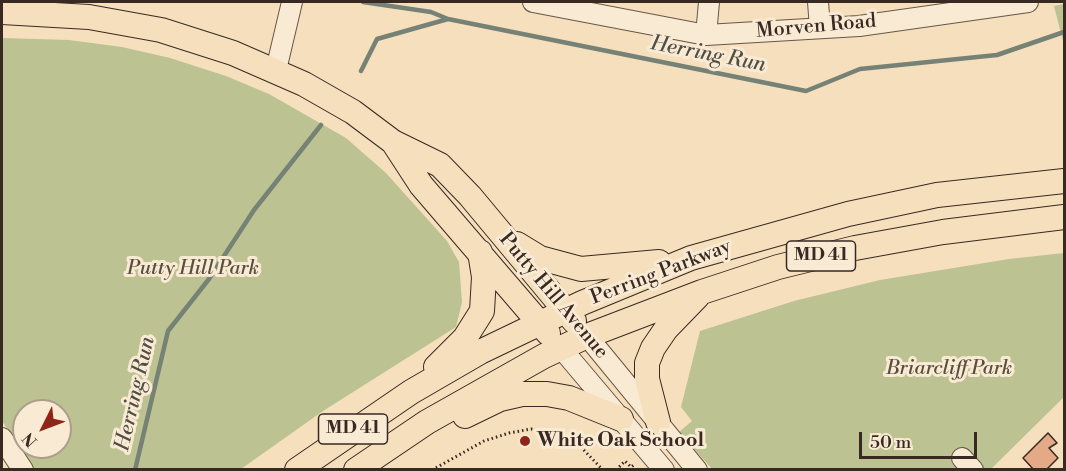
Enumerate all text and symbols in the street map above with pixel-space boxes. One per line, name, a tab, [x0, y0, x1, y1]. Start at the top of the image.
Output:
street label: Morven Road	[755, 10, 877, 44]
water label: Herring Run	[648, 32, 768, 78]
street label: Putty Hill Avenue	[493, 228, 613, 364]
street label: Perring Parkway	[587, 235, 735, 311]
road number: MD 41	[786, 241, 856, 271]
park label: Putty Hill Park	[127, 257, 259, 281]
water label: Herring Run	[111, 334, 161, 454]
park label: Briarcliff Park	[886, 357, 1012, 381]
north arrow	[12, 399, 72, 459]
road number: MD 41	[318, 414, 388, 444]
scale bar	[862, 420, 980, 458]
text: N	[18, 428, 42, 451]
place label: White Oak School	[537, 429, 704, 453]
text: 50 m	[870, 431, 911, 454]
marker: White Oak School	[518, 434, 532, 448]

